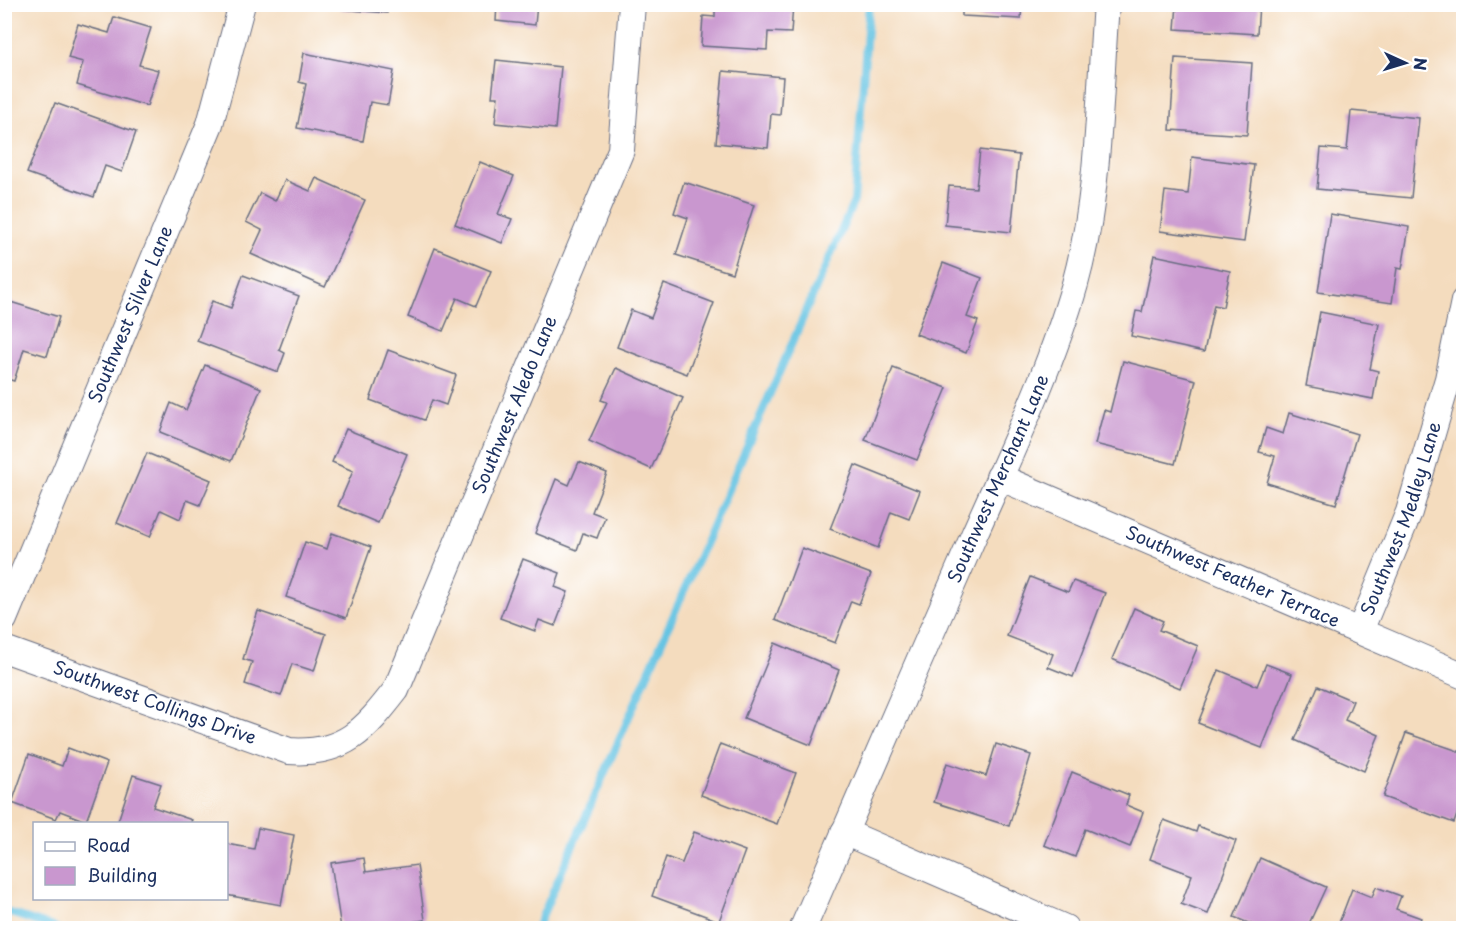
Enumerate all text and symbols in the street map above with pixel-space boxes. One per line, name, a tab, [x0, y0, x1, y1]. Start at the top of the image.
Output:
north arrow	[1375, 33, 1435, 93]
text: N	[1409, 57, 1433, 71]
street label: Southwest Silver Lane	[80, 221, 178, 407]
street label: Southwest Aledo Lane	[464, 311, 563, 497]
street label: Southwest Merchant Lane	[940, 370, 1055, 587]
street label: Southwest Medley Lane	[1353, 418, 1447, 619]
street label: Southwest Feather Terrace	[1122, 518, 1344, 633]
street label: Southwest Collings Drive	[50, 653, 260, 750]
legend	[33, 822, 228, 900]
text: Road	[87, 831, 131, 858]
text: Building	[87, 861, 157, 888]

